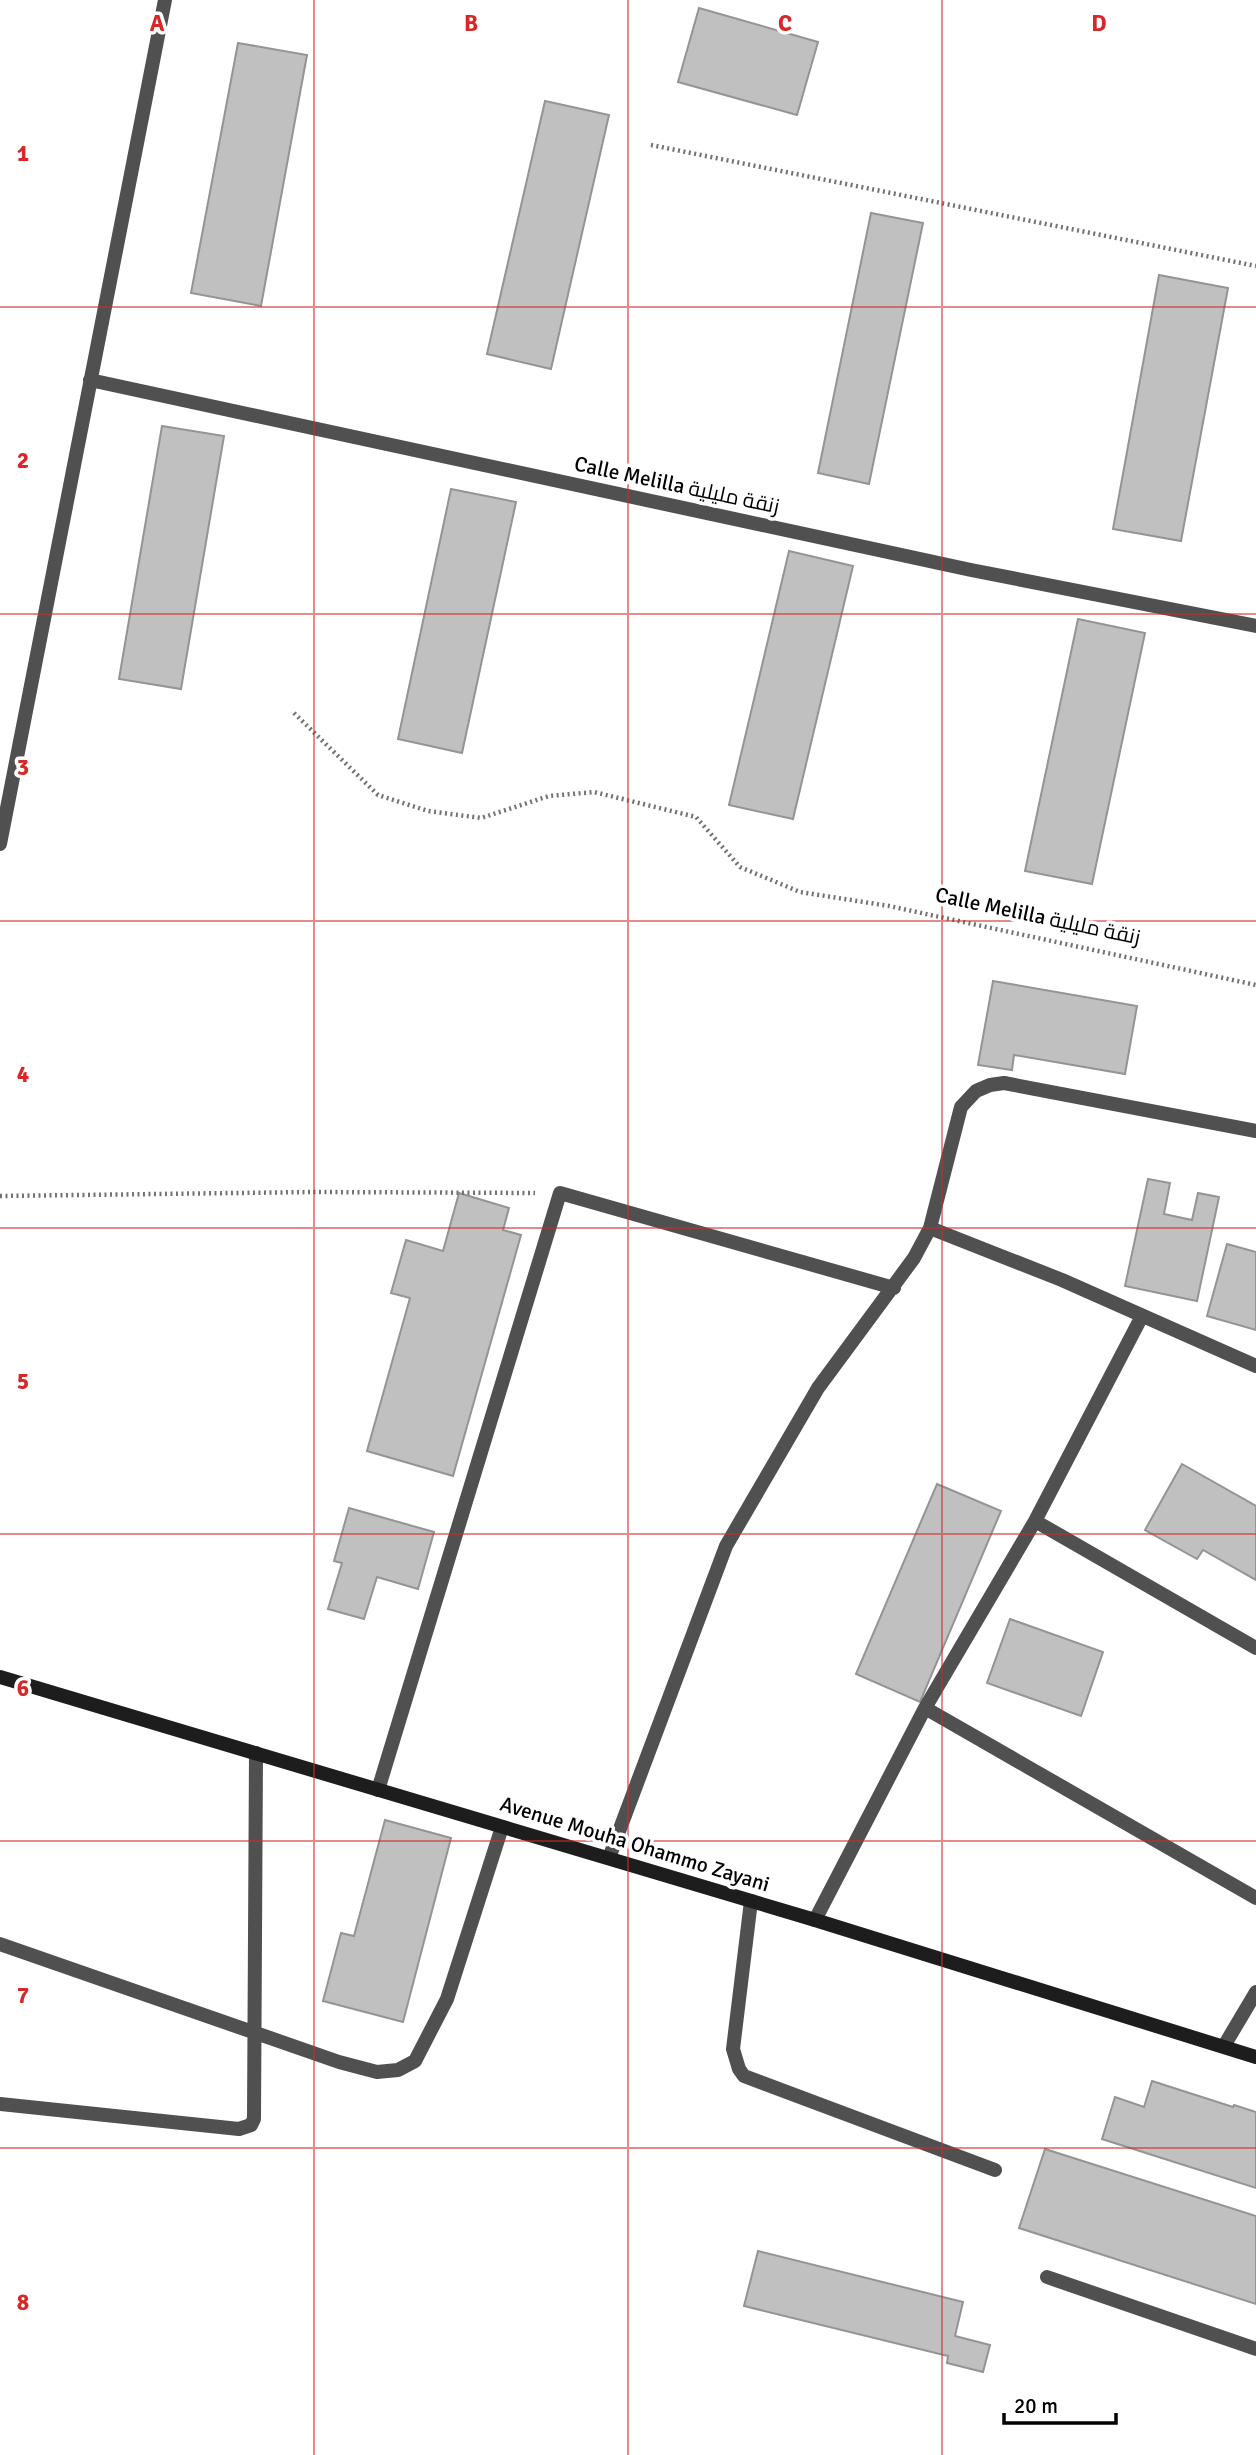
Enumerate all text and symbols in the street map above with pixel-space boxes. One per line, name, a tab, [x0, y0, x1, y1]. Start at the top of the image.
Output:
text: A	[150, 9, 165, 38]
text: B	[464, 9, 478, 38]
text: C	[778, 9, 792, 38]
text: D	[1091, 9, 1107, 38]
text: 1	[17, 139, 29, 168]
text: 2	[17, 446, 29, 475]
street label: Calle Melilla زنقة مليلية	[572, 451, 782, 519]
text: 3	[17, 753, 29, 782]
street label: Calle Melilla زنقة مليلية	[933, 882, 1143, 950]
text: 4	[17, 1060, 29, 1089]
text: 5	[17, 1367, 29, 1396]
text: 6	[17, 1674, 29, 1703]
street label: Avenue Mouha Ohammo Zayani	[497, 1791, 773, 1897]
text: 7	[17, 1981, 29, 2010]
text: 8	[17, 2288, 29, 2317]
scale bar	[1004, 2382, 1116, 2426]
text: 20 m	[1014, 2393, 1058, 2419]

